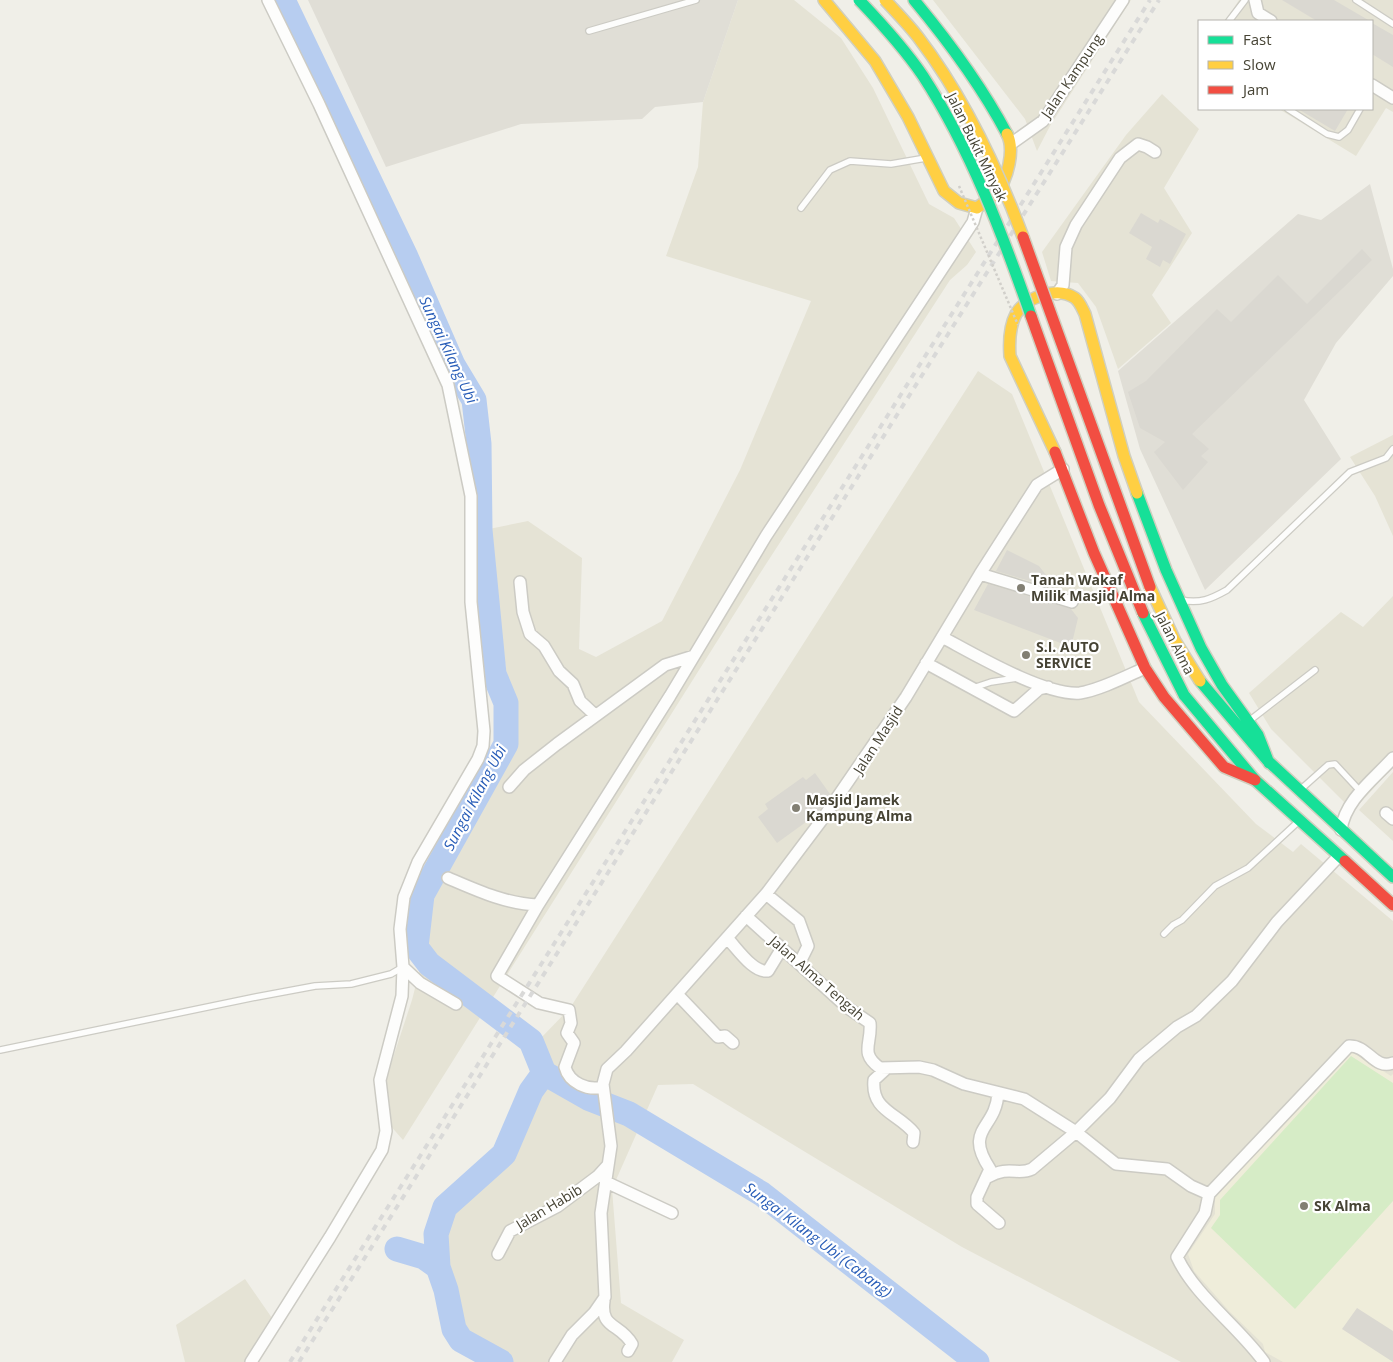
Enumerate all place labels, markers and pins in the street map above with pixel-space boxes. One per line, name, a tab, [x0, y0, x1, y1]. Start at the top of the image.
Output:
place label: Tanah Wakaf Milik Masjid Alma	[1031, 570, 1155, 605]
marker: Tanah Wakaf Milik Masjid Alma	[1015, 582, 1027, 594]
place label: S.I. AUTO SERVICE	[1036, 637, 1099, 672]
marker: S.I. AUTO SERVICE	[1020, 649, 1032, 661]
place label: Masjid Jamek Kampung Alma	[806, 790, 912, 825]
marker: Masjid Jamek Kampung Alma	[790, 802, 802, 814]
place label: SK Alma	[1314, 1196, 1371, 1215]
marker: SK Alma	[1298, 1200, 1310, 1212]

